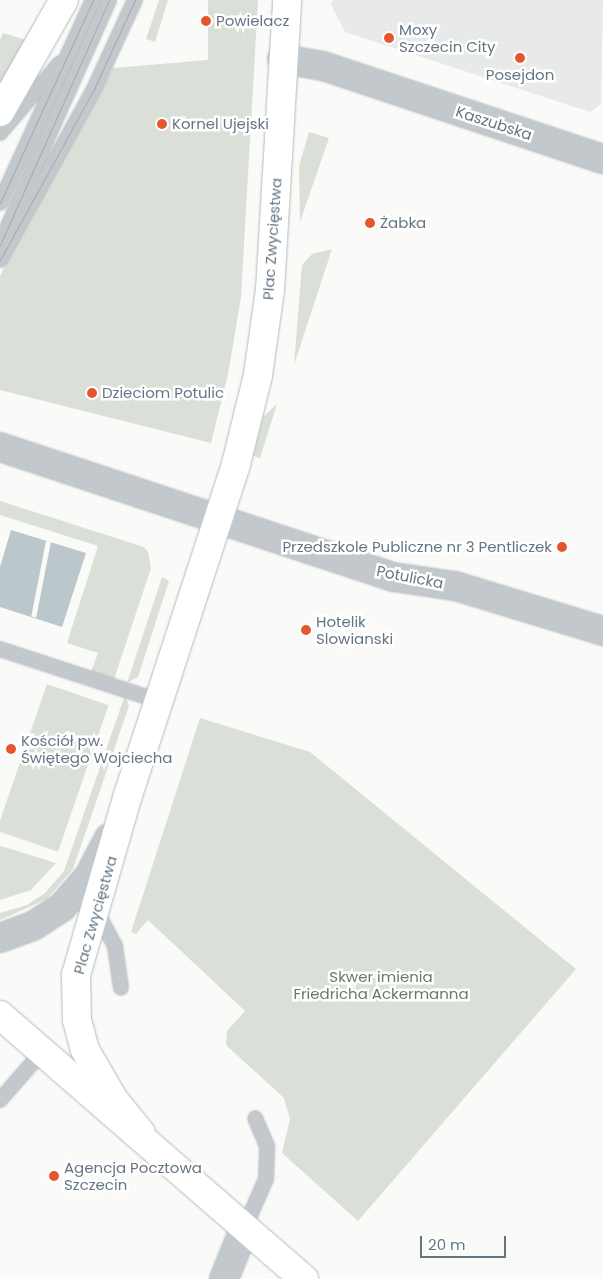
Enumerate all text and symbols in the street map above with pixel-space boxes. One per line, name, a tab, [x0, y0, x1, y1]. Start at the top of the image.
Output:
place label: Powielacz	[216, 12, 289, 30]
marker: Powielacz	[200, 15, 212, 27]
place label: Moxy Szczecin City	[399, 20, 495, 55]
marker: Moxy Szczecin City	[383, 32, 395, 44]
marker: Posejdon	[514, 52, 526, 64]
place label: Posejdon	[486, 66, 554, 84]
street label: Kaszubska	[454, 102, 534, 144]
place label: Kornel Ujejski	[172, 115, 269, 133]
marker: Kornel Ujejski	[156, 118, 168, 130]
street label: Plac Zwycięstwa	[259, 177, 285, 301]
place label: Żabka	[380, 214, 426, 232]
marker: Żabka	[364, 217, 376, 229]
place label: Dzieciom Potulic	[102, 384, 224, 402]
marker: Dzieciom Potulic	[86, 387, 98, 399]
place label: Przedszkole Publiczne nr 3 Pentliczek	[282, 538, 552, 556]
marker: Przedszkole Publiczne nr 3 Pentliczek	[556, 541, 568, 553]
street label: Potulicka	[375, 562, 445, 592]
place label: Hotelik Slowianski	[316, 612, 393, 647]
marker: Hotelik Slowianski	[300, 624, 312, 636]
place label: Kościół pw. Świętego Wojciecha	[21, 731, 172, 766]
marker: Kościół pw. Świętego Wojciecha	[5, 743, 17, 755]
street label: Plac Zwycięstwa	[69, 854, 121, 976]
park label: Skwer imienia Friedricha Ackermanna	[293, 967, 469, 1002]
place label: Agencja Pocztowa Szczecin	[64, 1158, 202, 1193]
marker: Agencja Pocztowa Szczecin	[48, 1170, 60, 1182]
scale bar	[423, 1226, 509, 1258]
text: 20 m	[428, 1234, 466, 1255]

